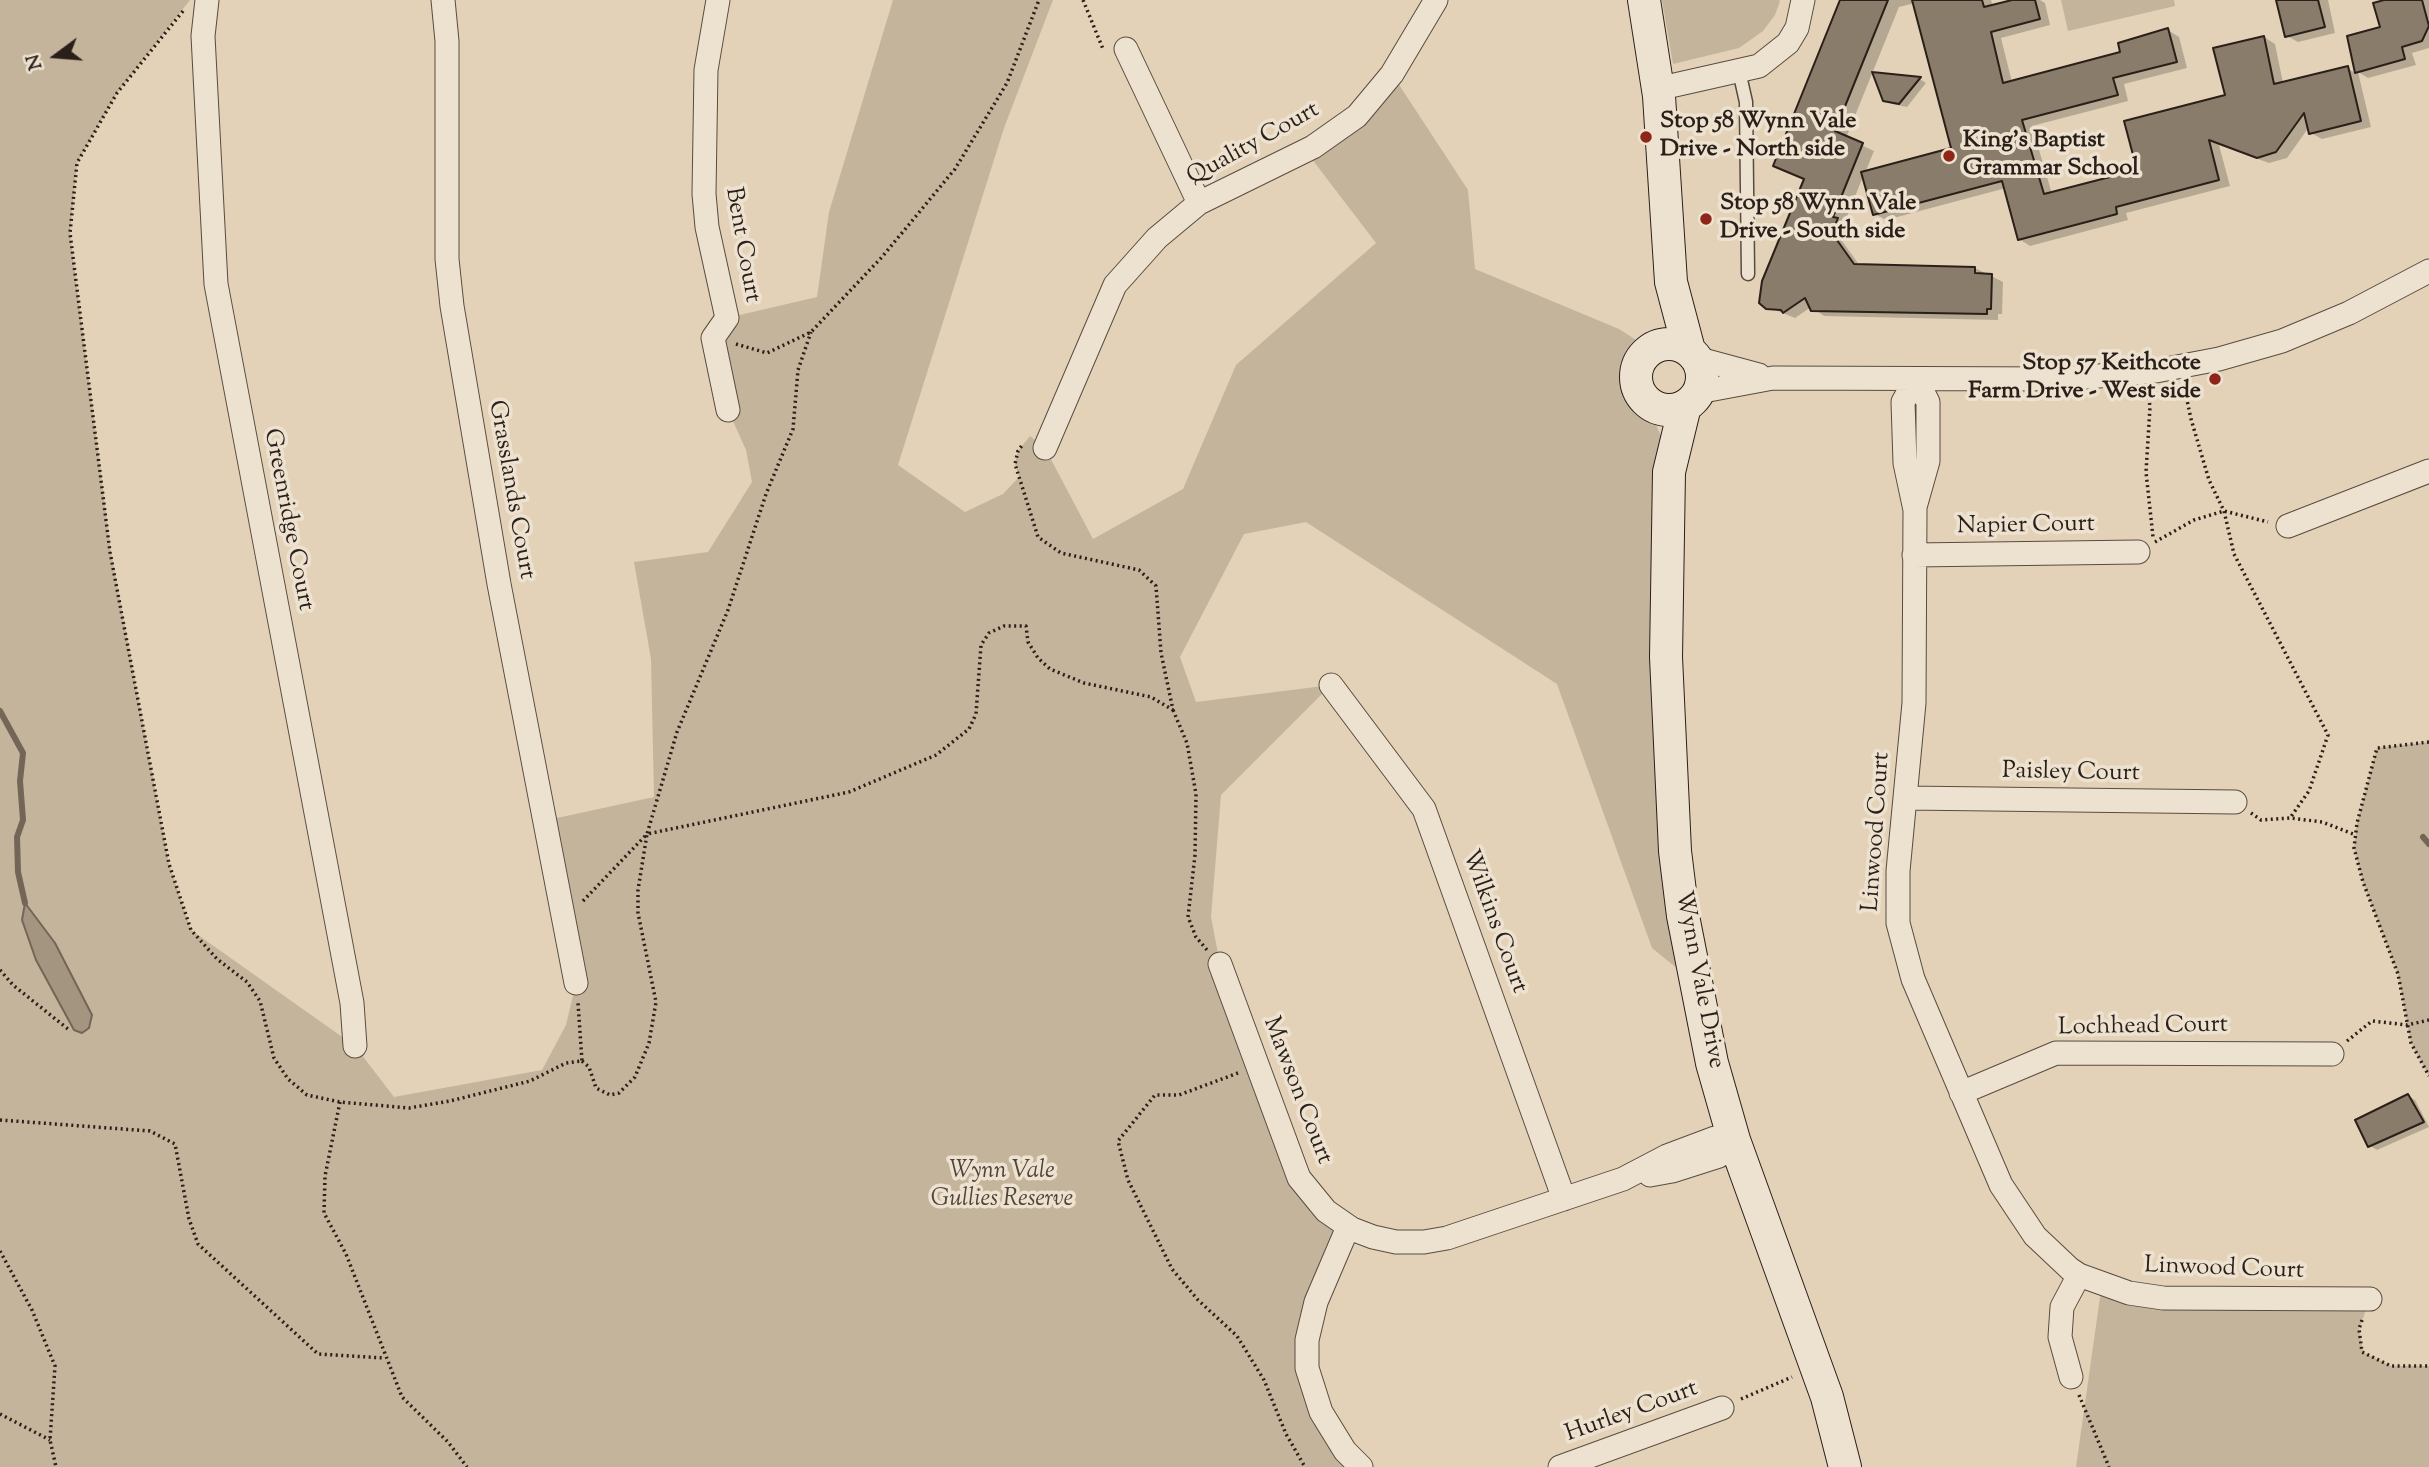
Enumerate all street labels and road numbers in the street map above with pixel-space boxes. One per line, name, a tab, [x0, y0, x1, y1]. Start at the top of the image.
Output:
street label: Quality Court	[1183, 97, 1325, 193]
street label: Bent Court	[717, 185, 765, 305]
street label: Grasslands Court	[480, 398, 540, 582]
street label: Greenridge Court	[255, 427, 319, 613]
street label: Napier Court	[1957, 511, 2095, 543]
street label: Linwood Court	[1858, 751, 1898, 913]
street label: Paisley Court	[2002, 758, 2140, 790]
street label: Wilkins Court	[1454, 846, 1532, 998]
street label: Wynn Vale Drive	[1667, 889, 1729, 1071]
street label: Lochhead Court	[2058, 1012, 2228, 1044]
street label: Mawson Court	[1255, 1013, 1337, 1169]
street label: Linwood Court	[2144, 1253, 2304, 1287]
street label: Hurley Court	[1562, 1376, 1702, 1450]

